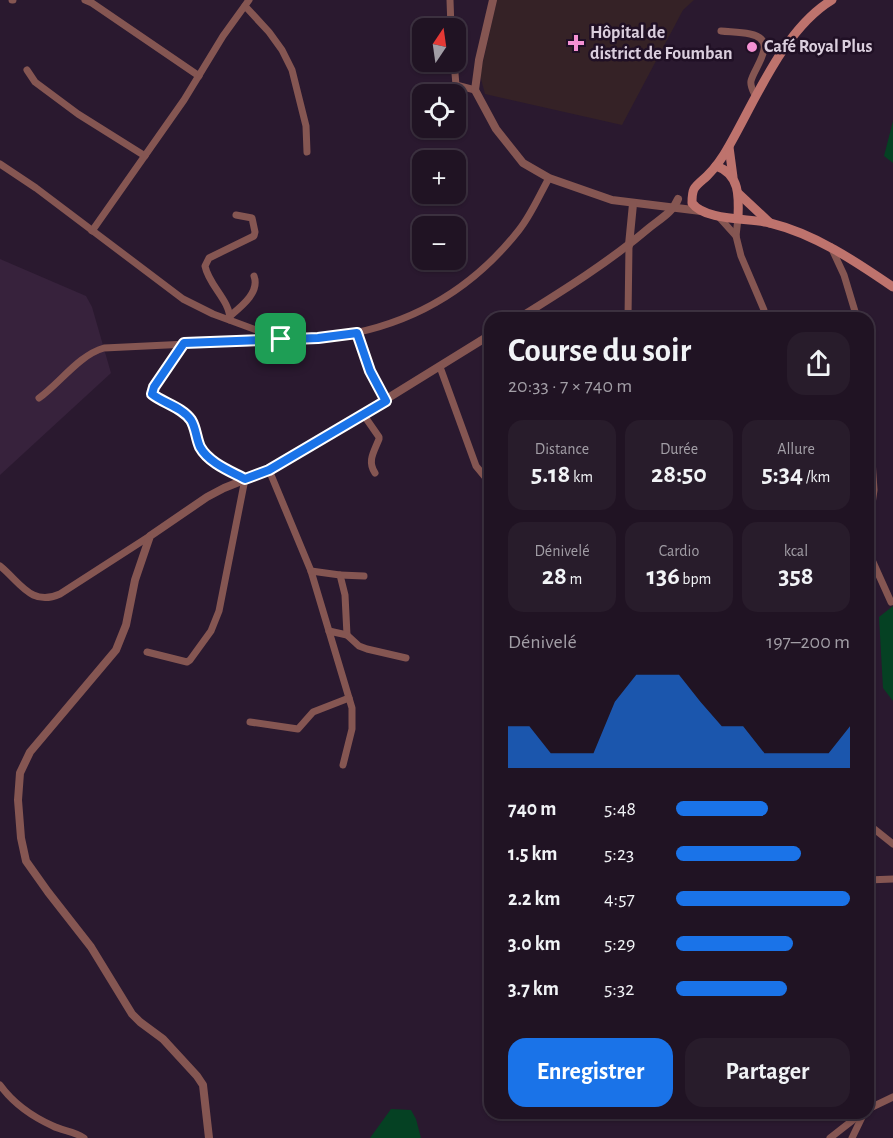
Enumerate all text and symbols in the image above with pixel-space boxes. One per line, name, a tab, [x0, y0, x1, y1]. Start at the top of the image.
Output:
north arrow	[412, 18, 466, 72]
map controls	[412, 18, 466, 270]
place label: Hôpital de district de Foumban	[590, 24, 732, 63]
marker: Hôpital de district de Foumban	[567, 34, 585, 52]
place label: Café Royal Plus	[764, 38, 872, 56]
marker: Café Royal Plus	[745, 40, 759, 54]
button: locate	[412, 84, 466, 138]
button: +	[412, 150, 466, 204]
button: −	[412, 216, 466, 270]
pin	[255, 313, 306, 364]
icon: arrive	[264, 322, 297, 355]
button: share	[787, 332, 850, 395]
text: Course du soir	[508, 335, 691, 368]
text: 20:33 · 7 × 740 m	[508, 376, 632, 396]
text: Distance	[535, 441, 589, 457]
text: Durée	[660, 441, 698, 457]
text: Allure	[777, 441, 815, 457]
text: 5.18	[531, 461, 570, 487]
text: 28:50	[651, 461, 707, 487]
text: 5:34	[762, 461, 803, 487]
text: km	[570, 469, 593, 485]
text: /km	[803, 469, 830, 485]
text: Dénivelé	[534, 543, 590, 559]
text: Cardio	[659, 543, 699, 559]
text: kcal	[784, 543, 808, 559]
text: 28	[542, 563, 567, 589]
text: 136	[647, 563, 680, 589]
text: 358	[778, 563, 814, 589]
text: m	[567, 571, 582, 587]
text: bpm	[680, 571, 711, 587]
text: Dénivelé	[508, 632, 577, 652]
text: 197–200 m	[766, 632, 850, 652]
text: 740 m	[508, 799, 556, 819]
text: 5:48	[604, 799, 636, 819]
text: 1.5 km	[508, 844, 557, 864]
text: 5:23	[604, 844, 634, 864]
text: 2.2 km	[508, 889, 560, 909]
text: 4:57	[604, 889, 635, 909]
text: 3.0 km	[508, 934, 561, 954]
text: 5:29	[604, 934, 635, 954]
text: 3.7 km	[508, 979, 559, 999]
text: 5:32	[604, 979, 634, 999]
button: Enregistrer	[508, 1038, 673, 1107]
button: Partager	[685, 1038, 850, 1107]

